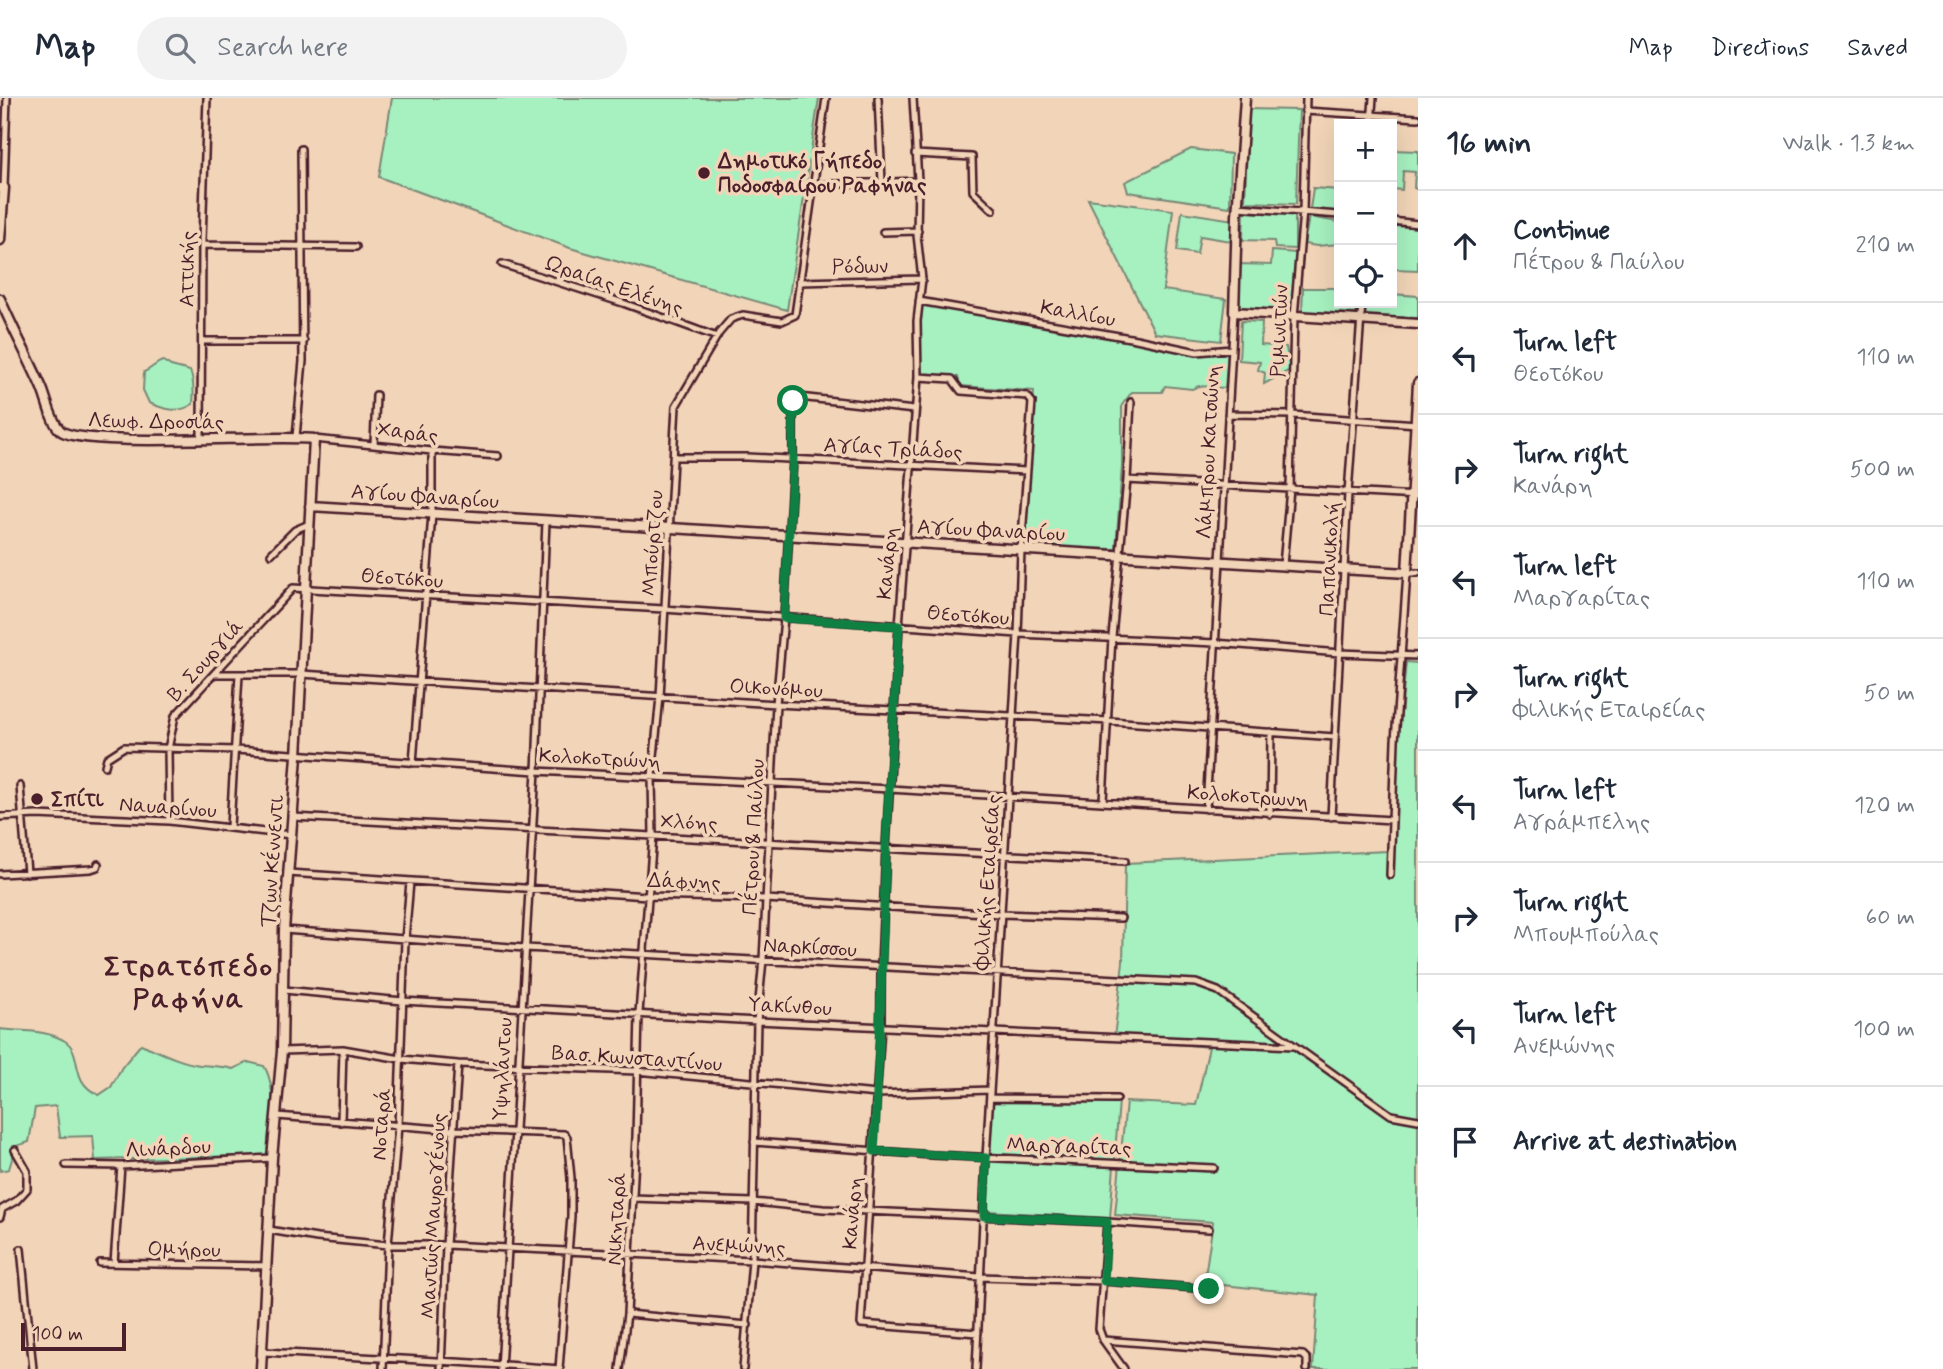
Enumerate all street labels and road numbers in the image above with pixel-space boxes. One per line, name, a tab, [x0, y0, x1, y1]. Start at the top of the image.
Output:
street label: Αττικής	[173, 231, 203, 307]
street label: Ωραίας Ελένης	[541, 248, 687, 323]
street label: Ρόδων	[832, 253, 888, 281]
street label: Ριμινιτών	[1264, 284, 1296, 378]
street label: Καλλίου	[1038, 294, 1118, 334]
street label: Λάμπρου Κατσώνη	[1190, 364, 1228, 540]
street label: Λεωφ. Δροσιάς	[88, 407, 224, 437]
street label: Χαράς	[376, 415, 440, 451]
street label: Αγίας Τριάδος	[823, 431, 963, 467]
street label: Αγίου Φαναρίου	[350, 478, 500, 516]
street label: Μπούρτζου	[635, 489, 671, 597]
street label: Παπανικολή	[1313, 501, 1347, 617]
street label: Αγίου Φαναρίου	[916, 513, 1066, 549]
street label: Κανάρη	[871, 526, 905, 601]
street label: Θεοτόκου	[360, 562, 444, 596]
street label: Θεοτόκου	[926, 599, 1010, 633]
street label: Β. Σουργιά	[161, 613, 250, 708]
street label: Οικονόμου	[728, 673, 823, 705]
street label: Κολοκοτρώνη	[538, 742, 662, 776]
street label: Πέτρου & Παύλου	[735, 758, 772, 916]
street label: Κολοκοτρωνη	[1186, 779, 1310, 815]
street label: Ναυαρίνου	[118, 791, 218, 825]
street label: Φιλικής Εταιρείας	[968, 793, 1008, 972]
street label: Τζων Κέννεντι	[253, 794, 292, 928]
street label: Χλόης	[660, 808, 718, 838]
street label: Δάφνης	[647, 867, 721, 897]
street label: Ναρκίσσου	[762, 932, 858, 964]
street label: Υακίνθου	[747, 991, 833, 1023]
street label: Υψηλάντου	[486, 1017, 520, 1121]
street label: Βασ. Κωνσταντίνου	[551, 1039, 723, 1079]
street label: Νοταρά	[366, 1087, 398, 1161]
street label: Μαντώς Μαυρογένους	[414, 1112, 453, 1320]
street label: Μαργαρίτας	[1006, 1131, 1132, 1163]
street label: Λινάρδου	[125, 1133, 212, 1165]
street label: Νικηταρά	[601, 1172, 633, 1266]
street label: Κανάρη	[836, 1176, 870, 1250]
street label: Ανεμώνης	[692, 1230, 786, 1262]
street label: Ομήρου	[147, 1235, 221, 1265]

